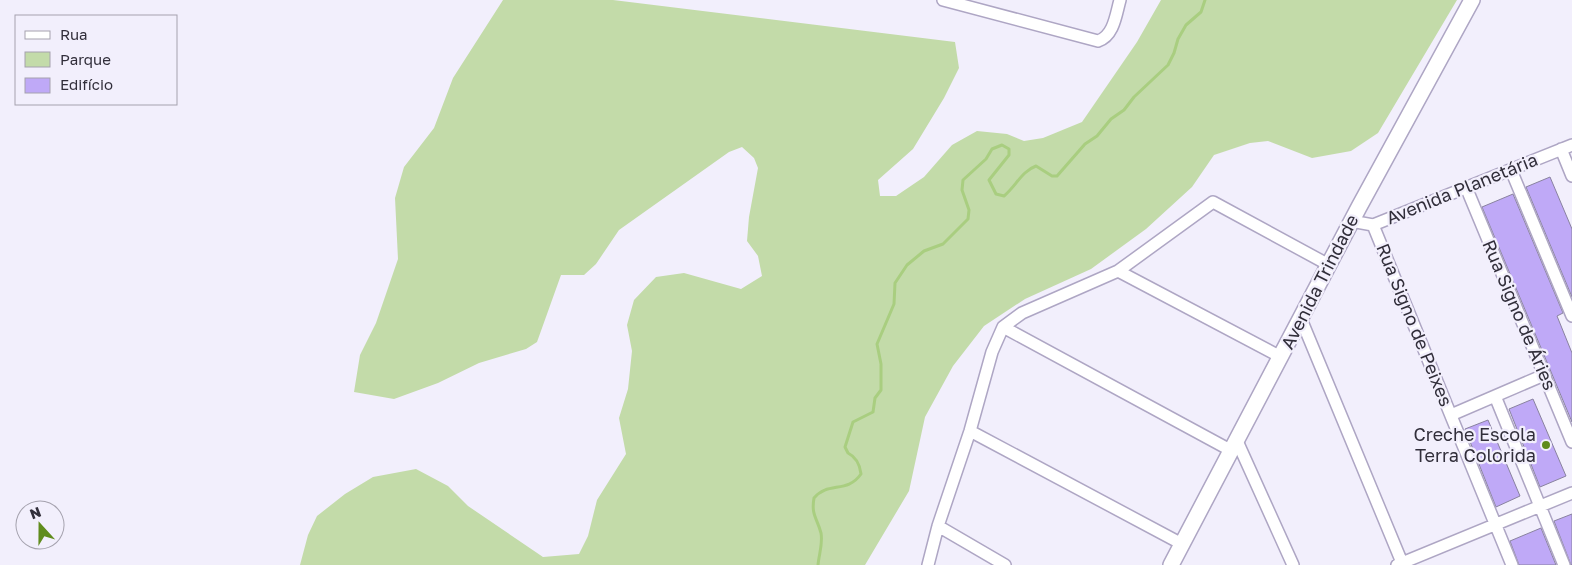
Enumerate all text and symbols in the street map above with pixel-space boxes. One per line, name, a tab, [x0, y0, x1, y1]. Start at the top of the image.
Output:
legend	[15, 15, 178, 105]
text: Rua	[60, 25, 87, 43]
text: Parque	[60, 50, 111, 68]
text: Edifício	[60, 75, 113, 93]
street label: Avenida Planetária	[1383, 148, 1541, 229]
street label: Avenida Trindade	[1276, 211, 1363, 352]
street label: Rua Signo de Áries	[1478, 236, 1562, 393]
street label: Rua Signo de Peixes	[1372, 240, 1458, 409]
place label: Creche Escola Terra Colorida	[1414, 423, 1536, 466]
marker: Creche Escola Terra Colorida	[1540, 439, 1552, 451]
north arrow	[15, 500, 65, 550]
text: N	[27, 503, 43, 522]

